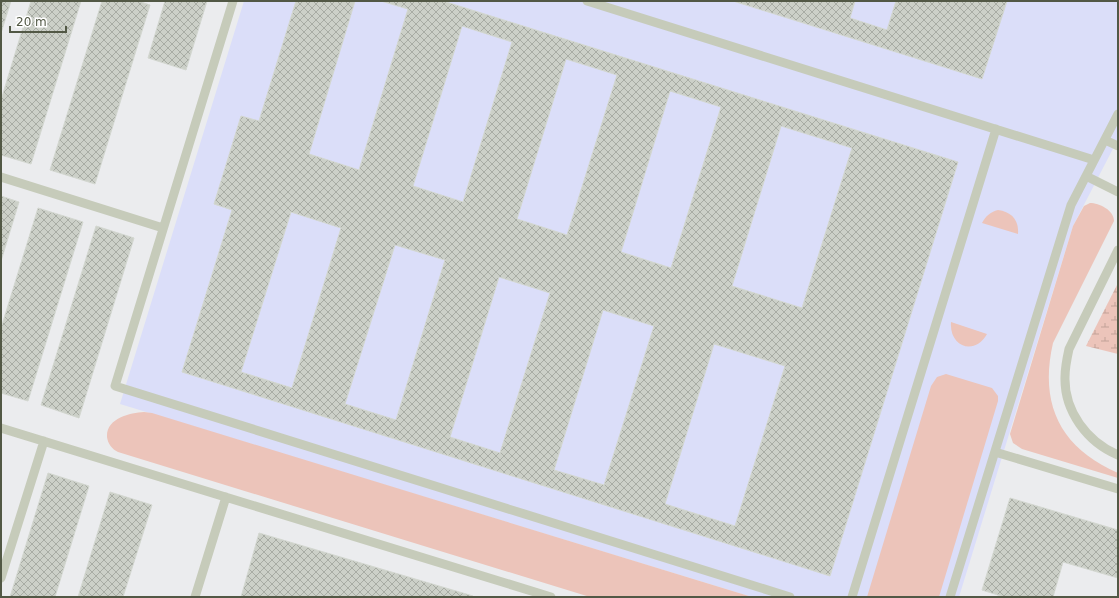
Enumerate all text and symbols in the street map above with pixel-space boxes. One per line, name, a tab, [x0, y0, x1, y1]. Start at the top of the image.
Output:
scale bar	[10, 8, 66, 34]
text: 20 m	[16, 15, 47, 29]

